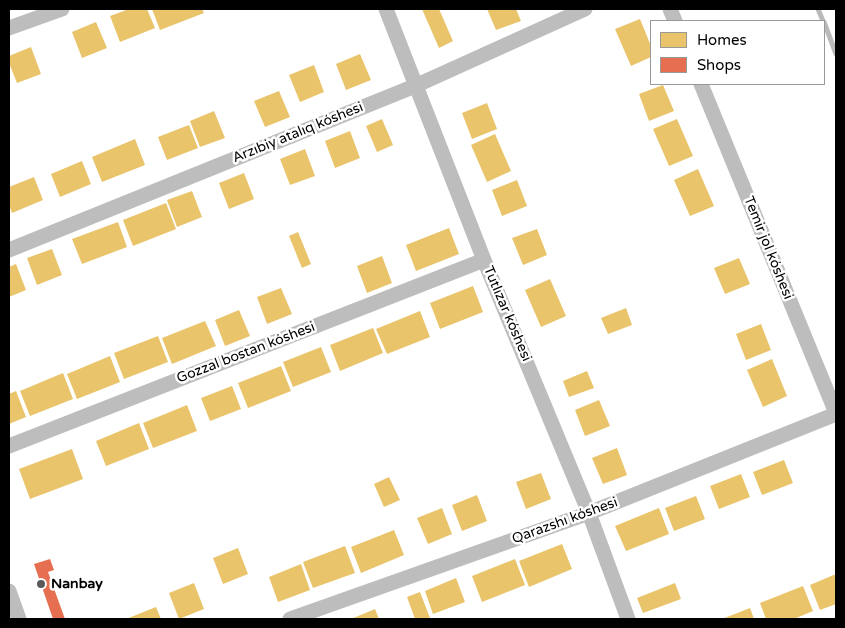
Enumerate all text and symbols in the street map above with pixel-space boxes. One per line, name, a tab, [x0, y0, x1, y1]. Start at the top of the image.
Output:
legend	[650, 20, 825, 85]
text: Homes	[697, 31, 747, 49]
text: Shops	[697, 56, 741, 74]
street label: Arzıbiy atalıq kóshesi	[230, 99, 366, 167]
street label: Temir jol kóshesi	[740, 194, 796, 302]
street label: Tutlızar kóshesi	[479, 264, 535, 364]
street label: Gozzal bostan kóshesi	[174, 319, 318, 387]
street label: Qarazshı kóshesi	[510, 494, 620, 548]
place label: Nanbay	[51, 576, 103, 592]
marker: Nanbay	[35, 578, 47, 590]

